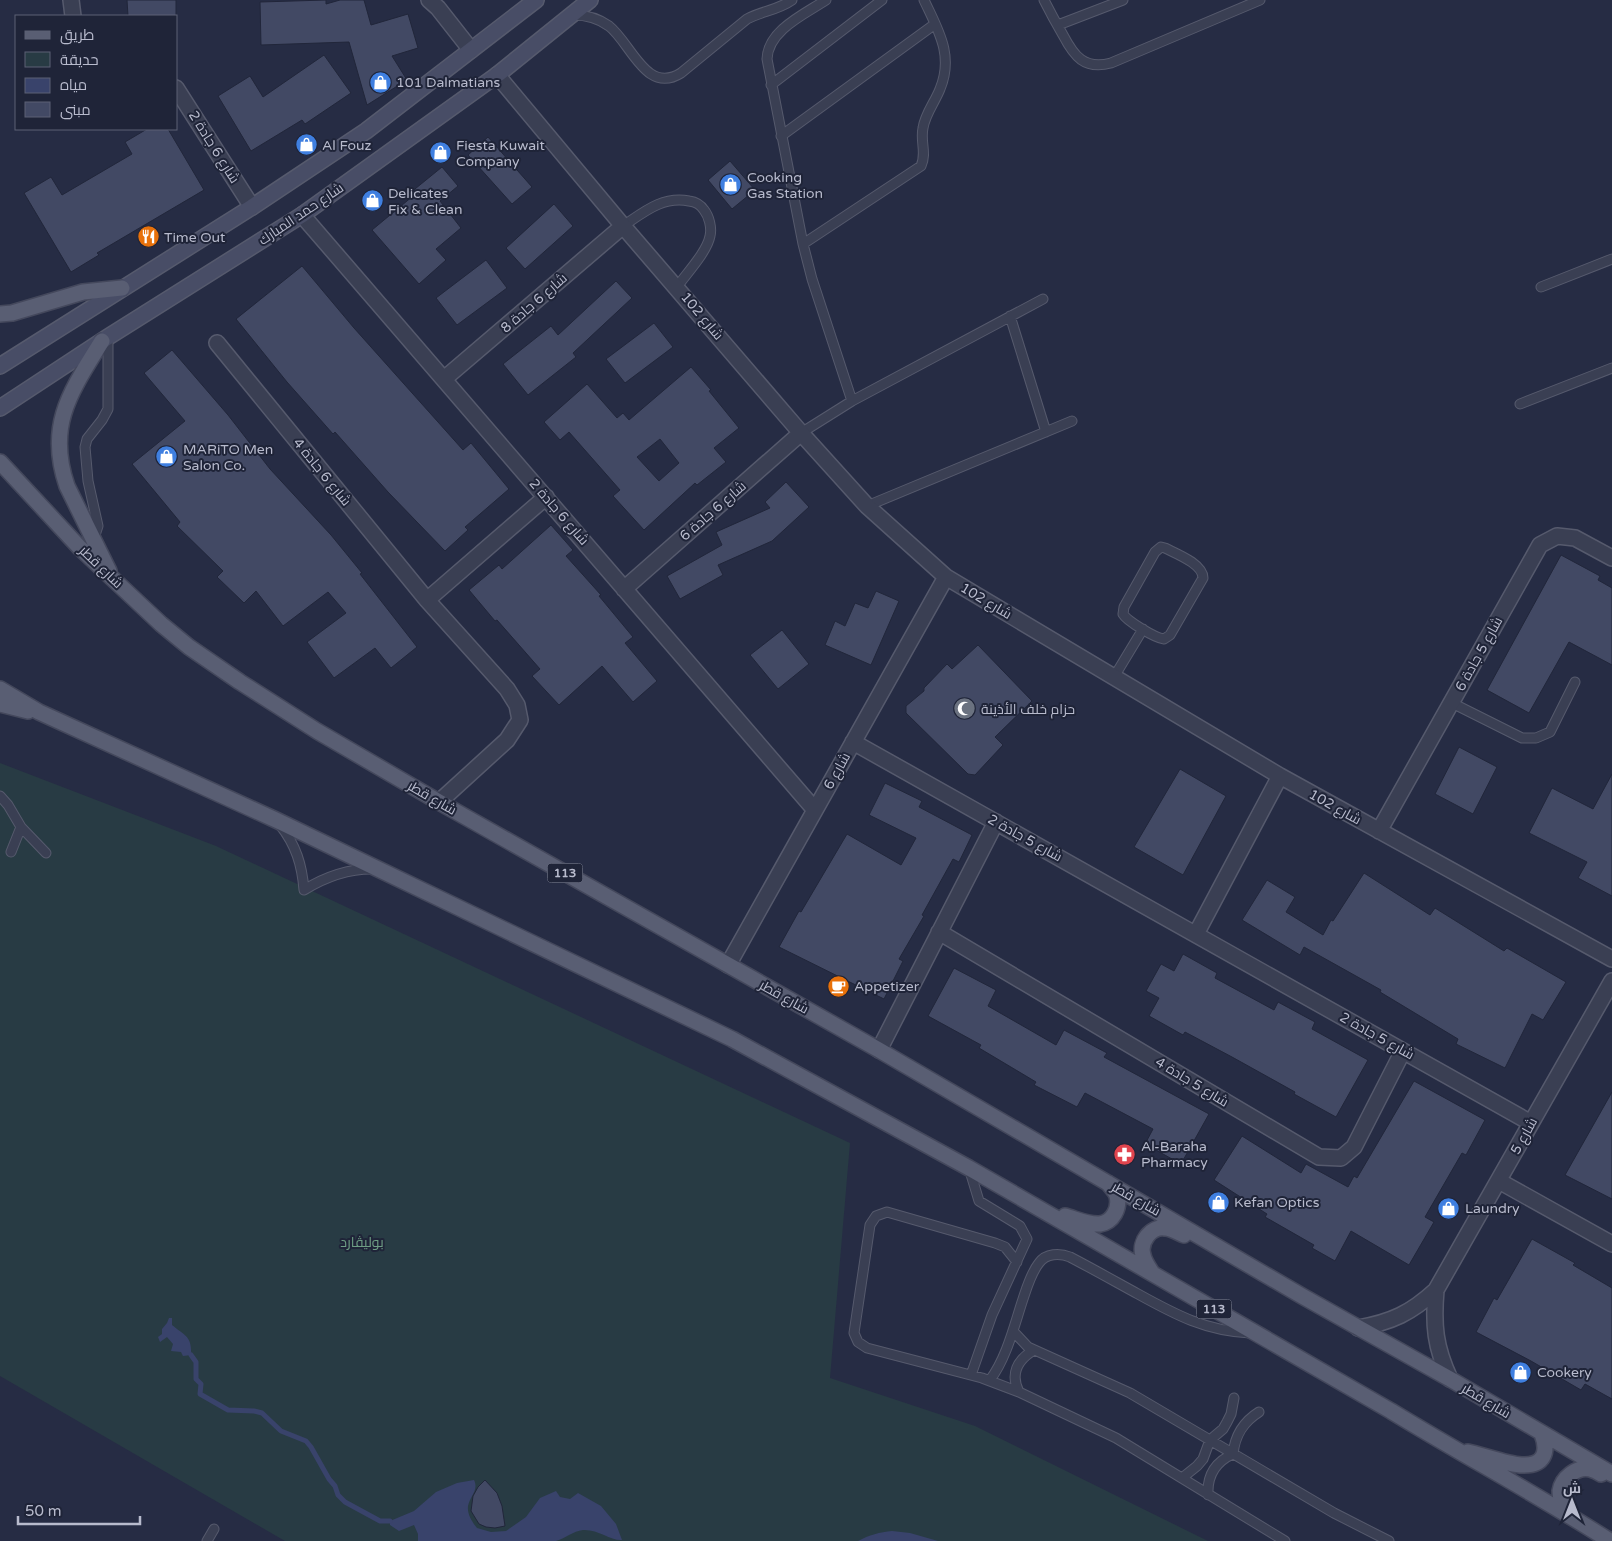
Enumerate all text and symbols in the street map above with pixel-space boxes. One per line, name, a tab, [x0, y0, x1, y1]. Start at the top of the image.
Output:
legend	[15, 15, 178, 130]
text: طريق	[60, 26, 94, 45]
text: حديقة	[60, 51, 99, 69]
shop icon: 101 Dalmatians	[368, 70, 392, 94]
place label: 101 Dalmatians	[396, 74, 501, 91]
text: مياه	[60, 76, 87, 94]
text: مبنى	[60, 101, 91, 120]
street label: شارع 6 جادة 2	[185, 108, 243, 186]
shop icon: Al Fouz	[294, 133, 318, 157]
place label: Al Fouz	[322, 137, 371, 154]
place label: Fiesta Kuwait Company	[456, 137, 546, 170]
shop icon: Fiesta Kuwait Company	[428, 141, 452, 165]
place label: Cooking Gas Station	[747, 169, 823, 202]
shop icon: Cooking Gas Station	[719, 173, 743, 197]
street label: شارع حمد المبارك	[255, 179, 347, 249]
place label: Delicates Fix & Clean	[388, 185, 462, 218]
shop icon: Delicates Fix & Clean	[360, 189, 384, 213]
restaurant icon: Time Out	[136, 225, 160, 249]
place label: Time Out	[164, 229, 226, 246]
street label: شارع 6 جادة 8	[497, 270, 571, 336]
street label: شارع 102	[677, 289, 727, 343]
street label: شارع 6 جادة 4	[289, 435, 355, 509]
place label: MARiTO Men Salon Co.	[183, 441, 273, 474]
shop icon: MARiTO Men Salon Co.	[155, 445, 179, 469]
street label: شارع 6 جادة 2	[526, 475, 592, 549]
street label: شارع 6 جادة 6	[676, 478, 750, 544]
street label: شارع قطر	[75, 541, 126, 592]
street label: شارع 102	[957, 579, 1015, 623]
street label: شارع 5 جادة 6	[1452, 614, 1506, 694]
mosque icon: حزام خلف الأذينة	[953, 697, 977, 721]
place label: حزام خلف الأذينة	[981, 701, 1075, 719]
street label: شارع 6	[820, 750, 854, 792]
street label: شارع قطر	[404, 777, 460, 819]
street label: شارع 102	[1306, 786, 1364, 828]
street label: شارع 5 جادة 2	[985, 811, 1065, 865]
road number: 113	[548, 864, 582, 882]
cafe icon: Appetizer	[826, 974, 850, 998]
street label: شارع قطر	[755, 976, 812, 1018]
place label: Appetizer	[854, 978, 920, 995]
street label: شارع 5 جادة 2	[1337, 1009, 1417, 1063]
street label: شارع 5 جادة 4	[1152, 1053, 1232, 1111]
street label: شارع 5	[1507, 1115, 1541, 1157]
place label: Al-Baraha Pharmacy	[1141, 1138, 1208, 1171]
pharmacy icon: Al-Baraha Pharmacy	[1113, 1142, 1137, 1166]
street label: شارع قطر	[1108, 1178, 1164, 1220]
shop icon: Kefan Optics	[1206, 1190, 1230, 1214]
place label: Kefan Optics	[1234, 1194, 1320, 1211]
shop icon: Laundry	[1437, 1196, 1461, 1220]
place label: Laundry	[1465, 1200, 1520, 1217]
park label: بوليڤارد	[340, 1234, 384, 1251]
road number: 113	[1196, 1300, 1232, 1318]
shop icon: Cookery	[1509, 1360, 1533, 1384]
place label: Cookery	[1537, 1364, 1592, 1381]
street label: شارع قطر	[1458, 1379, 1514, 1422]
north arrow	[1547, 1476, 1597, 1526]
text: ش	[1563, 1480, 1581, 1497]
scale bar	[18, 1494, 140, 1526]
text: 50 m	[25, 1502, 62, 1520]

